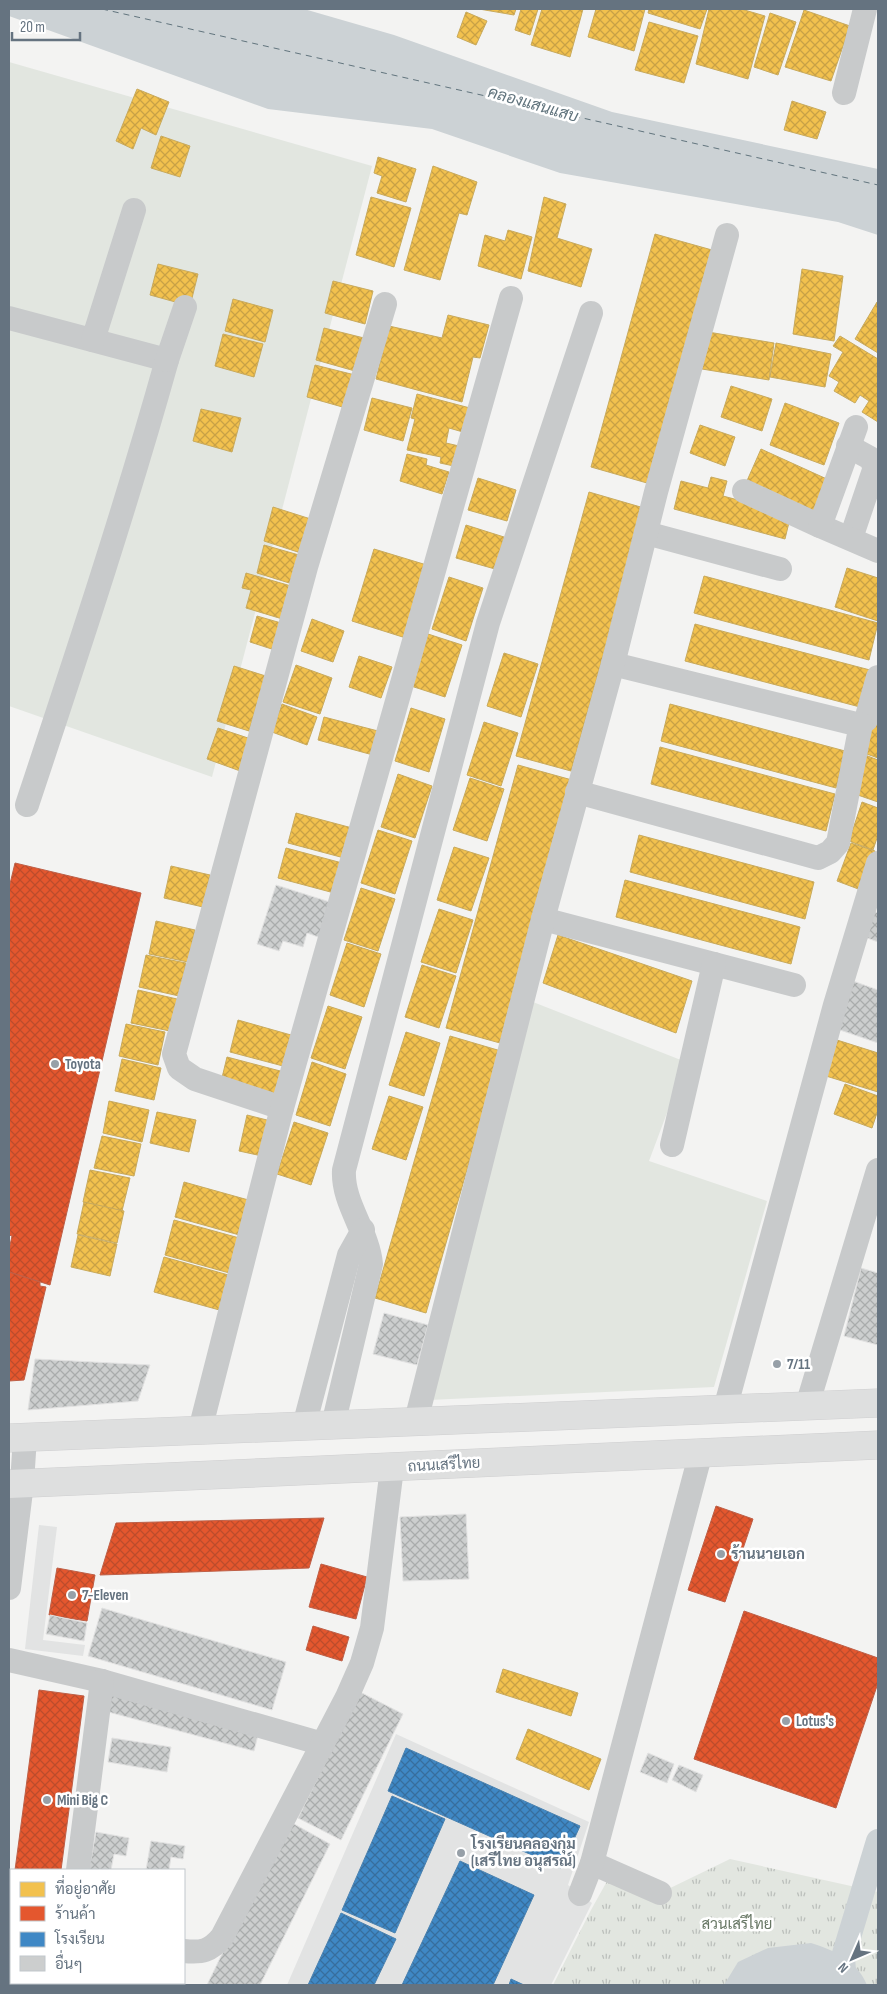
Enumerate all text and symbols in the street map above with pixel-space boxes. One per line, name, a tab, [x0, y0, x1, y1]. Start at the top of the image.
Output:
scale bar	[12, 10, 80, 42]
text: 20 m	[20, 18, 45, 37]
water label: คลองแสนแสบ	[486, 83, 581, 127]
place label: Toyota	[65, 1055, 101, 1074]
marker: Toyota	[49, 1058, 61, 1070]
place label: 7/11	[787, 1355, 810, 1374]
marker: 7/11	[771, 1358, 783, 1370]
street label: ถนนเสรีไทย	[407, 1453, 481, 1476]
place label: ร้านนายเอก	[731, 1544, 805, 1564]
marker: ร้านนายเอก	[715, 1548, 727, 1560]
place label: 7-Eleven	[82, 1586, 129, 1605]
marker: 7-Eleven	[66, 1589, 78, 1601]
place label: Lotus's	[796, 1712, 834, 1731]
marker: Lotus's	[780, 1715, 792, 1727]
place label: Mini Big C	[57, 1791, 108, 1810]
marker: Mini Big C	[41, 1794, 53, 1806]
place label: โรงเรียนคลองกุ่ม (เสรีไทย อนุสรณ์)	[470, 1833, 576, 1872]
marker: โรงเรียนคลองกุ่ม (เสรีไทย อนุสรณ์)	[455, 1847, 467, 1859]
legend	[10, 1869, 185, 1984]
text: ที่อยู่อาศัย	[55, 1874, 116, 1899]
text: ร้านค้า	[55, 1904, 95, 1924]
park label: สวนเสรีไทย	[702, 1914, 772, 1934]
text: โรงเรียน	[54, 1929, 105, 1949]
north arrow	[827, 1934, 877, 1984]
text: อื่นๆ	[55, 1949, 83, 1974]
text: N	[835, 1959, 852, 1976]

